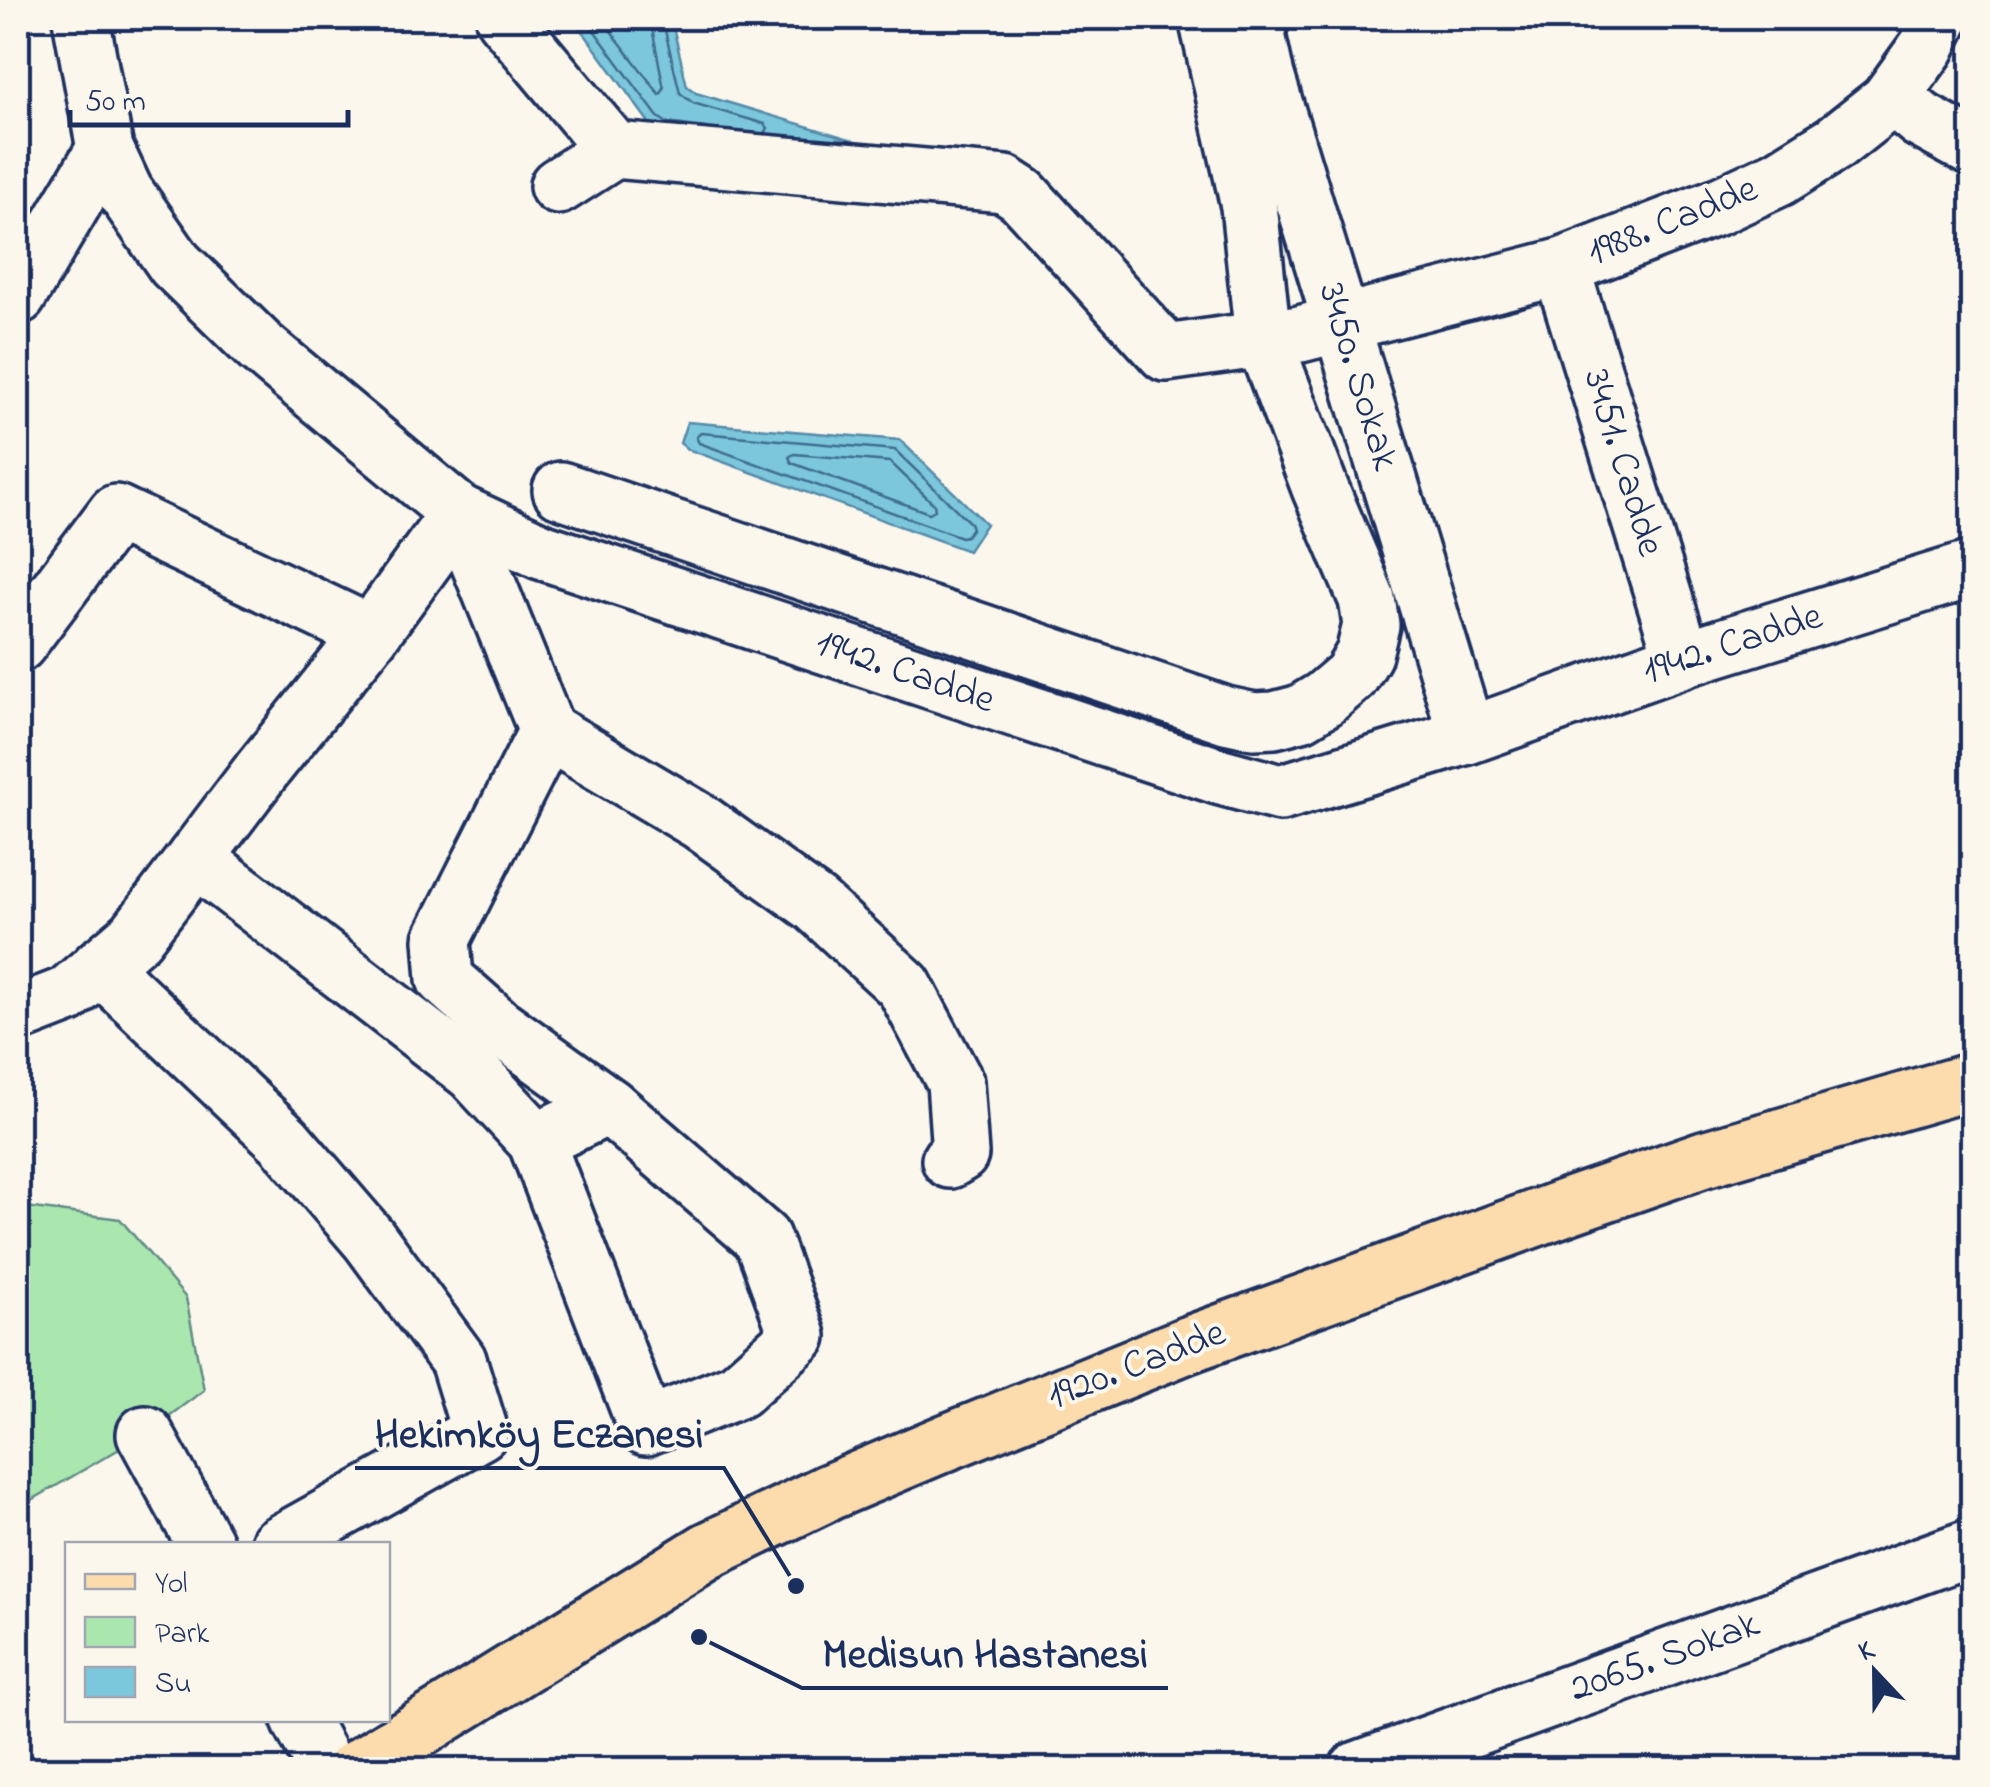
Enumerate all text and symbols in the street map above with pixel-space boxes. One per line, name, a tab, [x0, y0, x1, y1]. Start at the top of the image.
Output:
scale bar	[70, 65, 348, 127]
text: 50 m	[85, 81, 146, 125]
street label: 1988. Cadde	[1579, 161, 1767, 283]
street label: 3450. Sokak	[1301, 276, 1414, 478]
street label: 3451. Cadde	[1566, 362, 1678, 564]
street label: 1942. Cadde	[1636, 588, 1831, 702]
street label: 1942. Cadde	[808, 615, 1002, 731]
street label: 1920. Cadde	[1039, 1305, 1235, 1427]
callout: Hekimköy Eczanesi	[355, 1396, 724, 1468]
text: Hekimköy Eczanesi	[375, 1406, 703, 1467]
legend	[65, 1542, 390, 1722]
text: Yol	[155, 1563, 188, 1607]
street label: 2065. Sokak	[1562, 1596, 1768, 1720]
text: Park	[155, 1613, 210, 1657]
callout: Medisun Hastanesi	[802, 1616, 1168, 1688]
north arrow	[1825, 1622, 1925, 1722]
text: Medisun Hastanesi	[822, 1626, 1148, 1687]
text: K	[1853, 1630, 1882, 1674]
text: Su	[155, 1663, 191, 1707]

